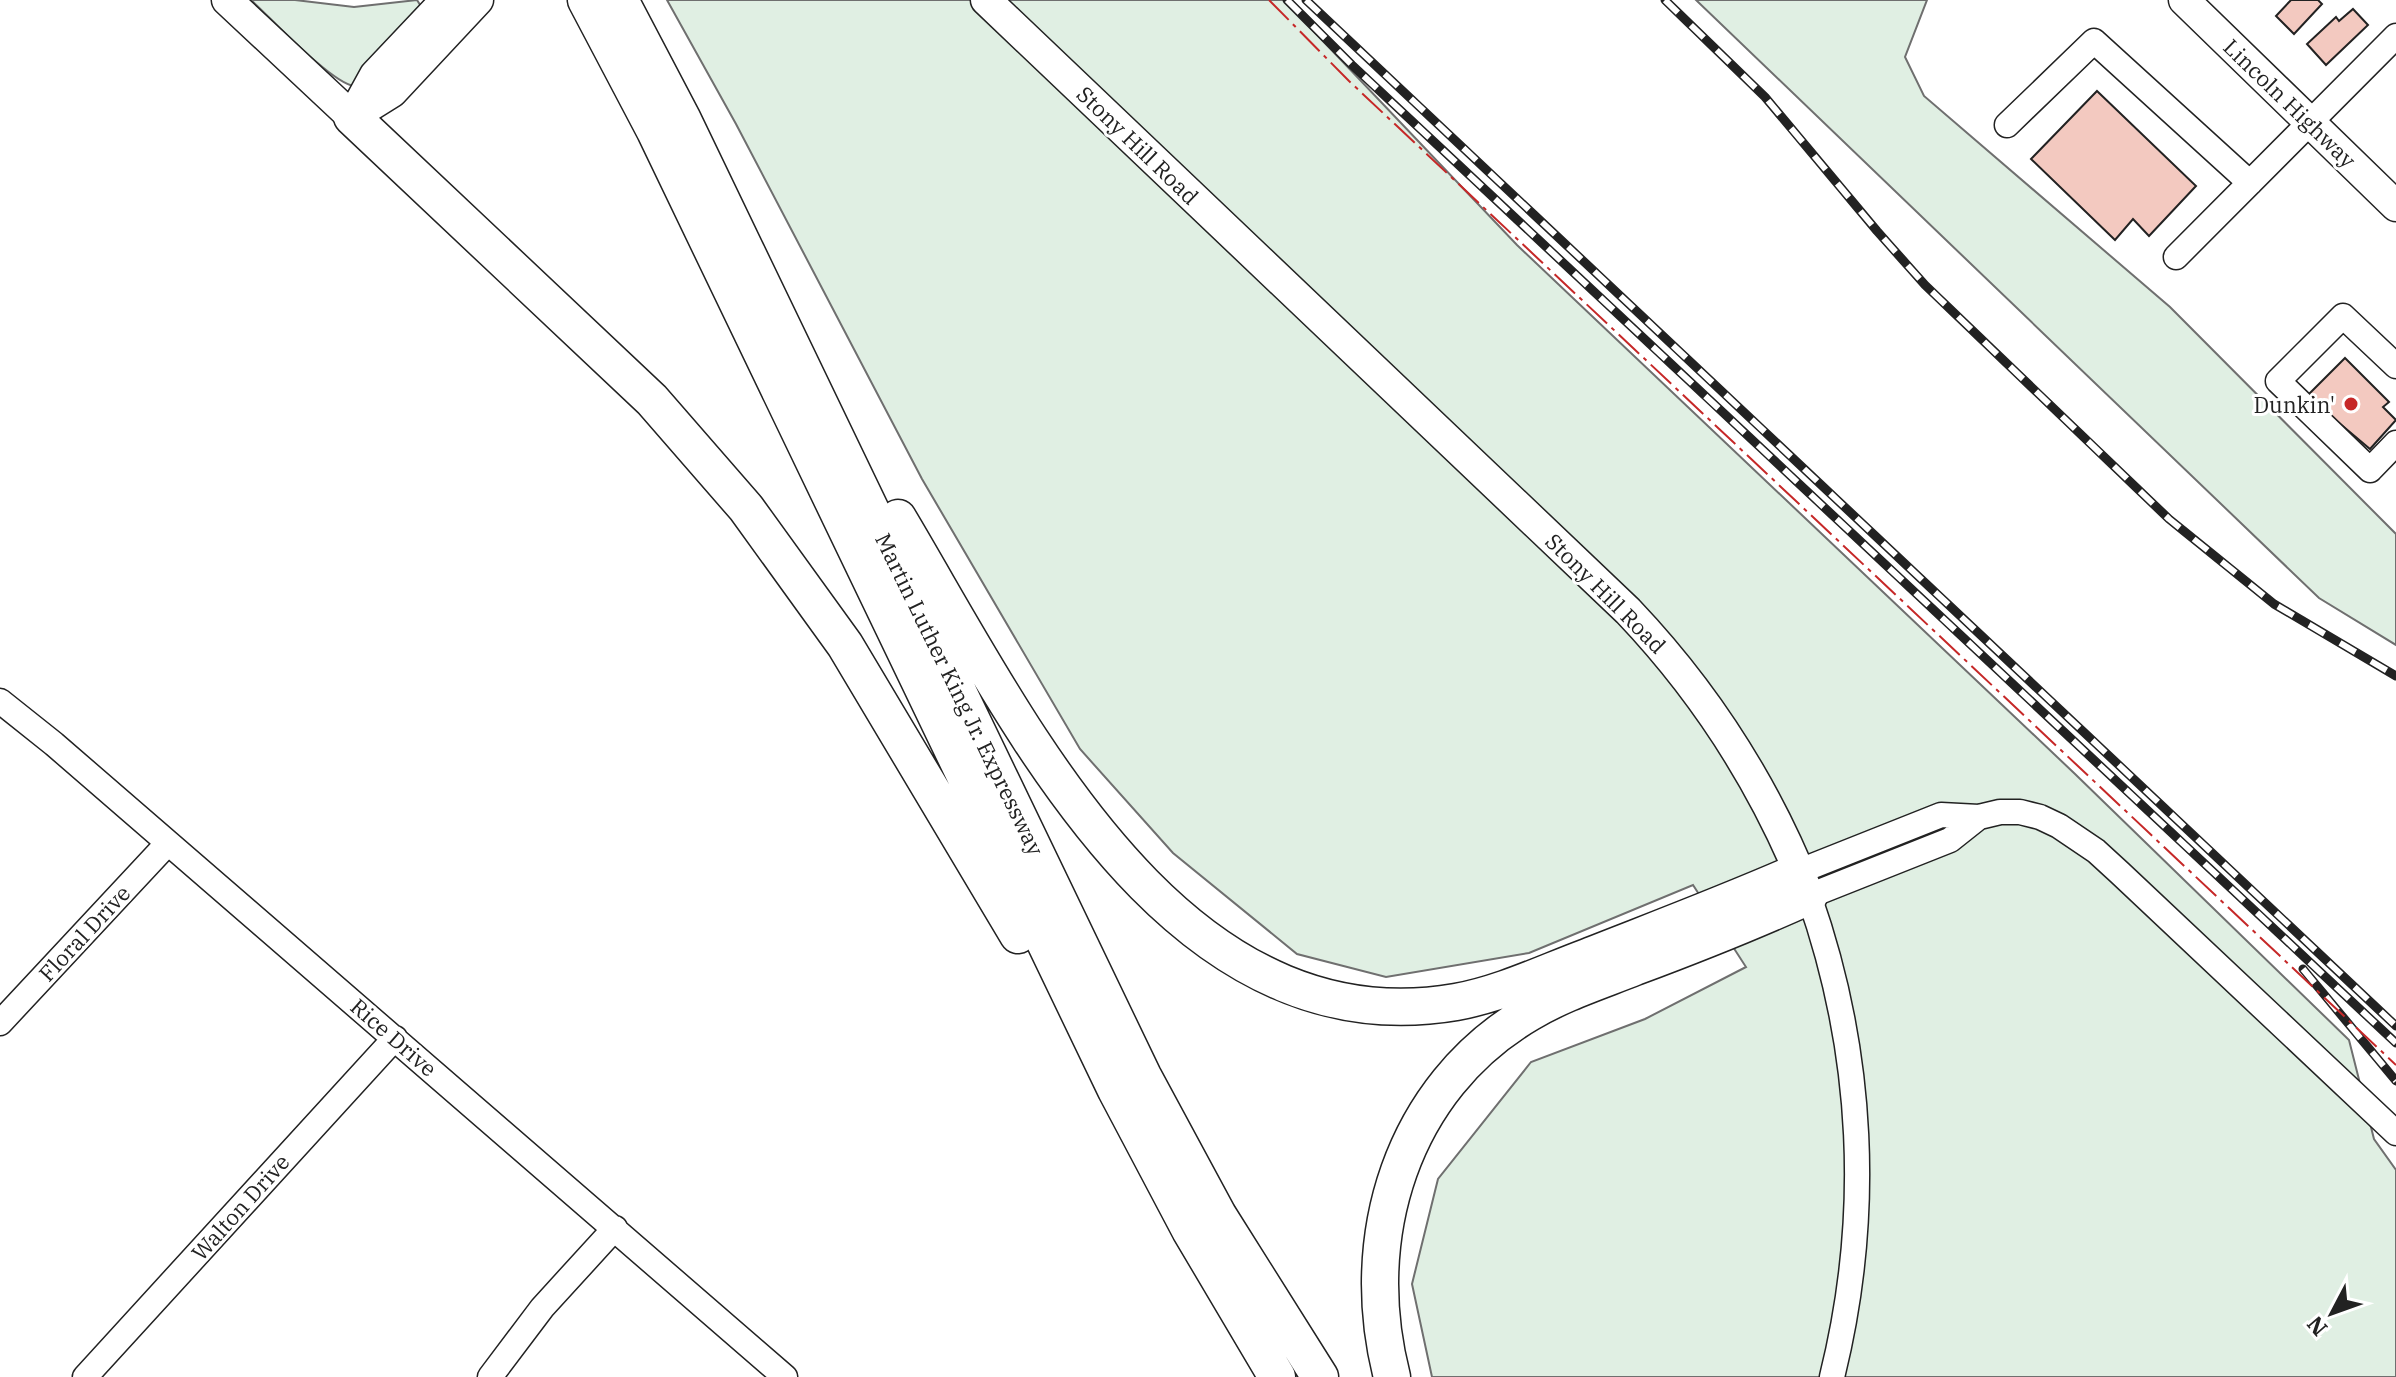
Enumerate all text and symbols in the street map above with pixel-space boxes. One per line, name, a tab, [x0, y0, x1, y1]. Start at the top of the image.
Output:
street label: Lincoln Highway	[2218, 32, 2363, 174]
street label: Stony Hill Road	[1071, 79, 1205, 211]
place label: Dunkin'	[2254, 390, 2335, 419]
marker: Dunkin'	[2342, 395, 2360, 413]
street label: Stony Hill Road	[1540, 527, 1672, 659]
street label: Martin Luther King Jr. Expressway	[869, 528, 1051, 860]
street label: Floral Drive	[32, 879, 136, 987]
street label: Rice Drive	[345, 992, 443, 1082]
street label: Walton Drive	[185, 1148, 295, 1266]
north arrow	[2292, 1273, 2372, 1353]
text: N	[2300, 1310, 2333, 1343]

